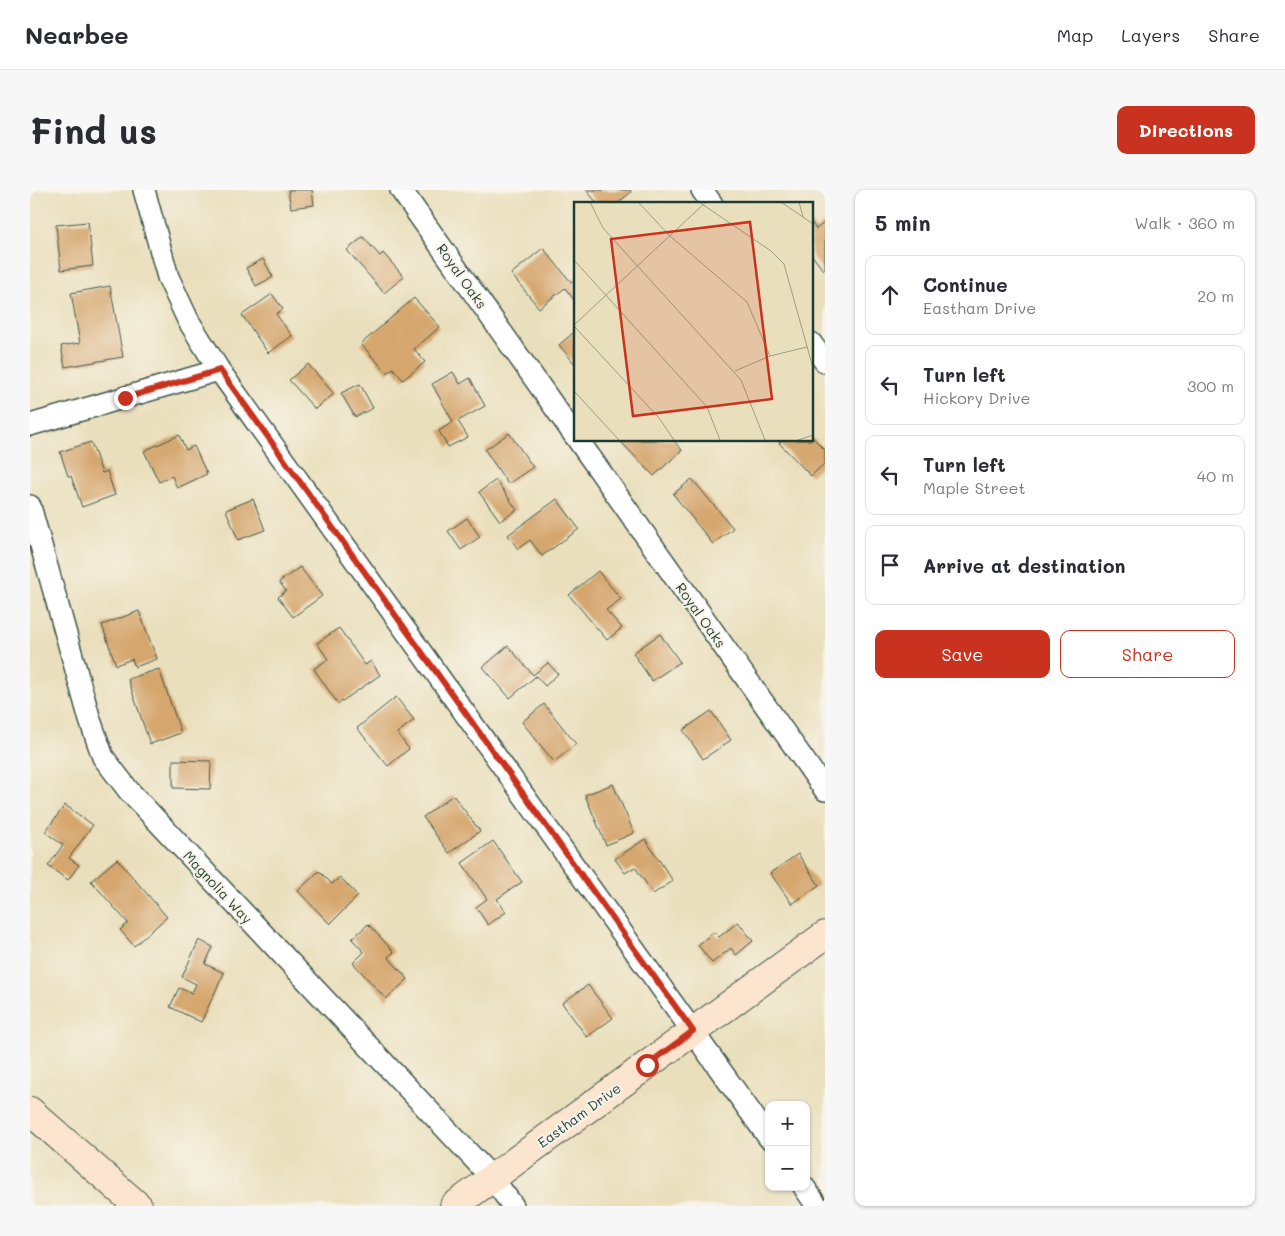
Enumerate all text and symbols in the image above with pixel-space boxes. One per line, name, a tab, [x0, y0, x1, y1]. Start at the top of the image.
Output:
text: Nearbee	[25, 19, 129, 50]
text: Map	[1057, 23, 1093, 47]
text: Layers	[1121, 23, 1180, 47]
text: Share	[1208, 23, 1260, 47]
button: Directions	[1117, 106, 1255, 154]
text: Find us	[30, 107, 157, 153]
inset map	[574, 202, 812, 441]
text: 5 min	[875, 209, 931, 236]
text: Walk · 360 m	[1134, 212, 1235, 233]
street label: Royal Oaks	[433, 240, 491, 312]
text: Continue	[923, 272, 1008, 297]
icon: ahead	[876, 281, 904, 309]
text: 20 m	[1197, 285, 1234, 306]
text: Eastham Drive	[923, 297, 1036, 318]
text: Turn left	[923, 362, 1006, 387]
icon: left	[876, 371, 904, 399]
text: 300 m	[1187, 375, 1234, 396]
route end	[114, 387, 137, 410]
text: Hickory Drive	[923, 387, 1031, 408]
text: Turn left	[923, 452, 1006, 477]
icon: left	[876, 461, 904, 489]
text: 40 m	[1197, 465, 1234, 486]
text: Maple Street	[923, 477, 1026, 498]
icon: arrive	[876, 551, 904, 579]
text: Arrive at destination	[923, 553, 1126, 578]
street label: Royal Oaks	[672, 579, 730, 651]
button: Save	[875, 630, 1050, 678]
button: Share	[1060, 630, 1235, 678]
street label: Magnolia Way	[179, 846, 257, 928]
route start	[636, 1054, 659, 1077]
street label: Eastham Drive	[533, 1078, 625, 1152]
map controls	[765, 1101, 810, 1191]
button: +	[765, 1101, 810, 1146]
button: −	[765, 1146, 810, 1191]

